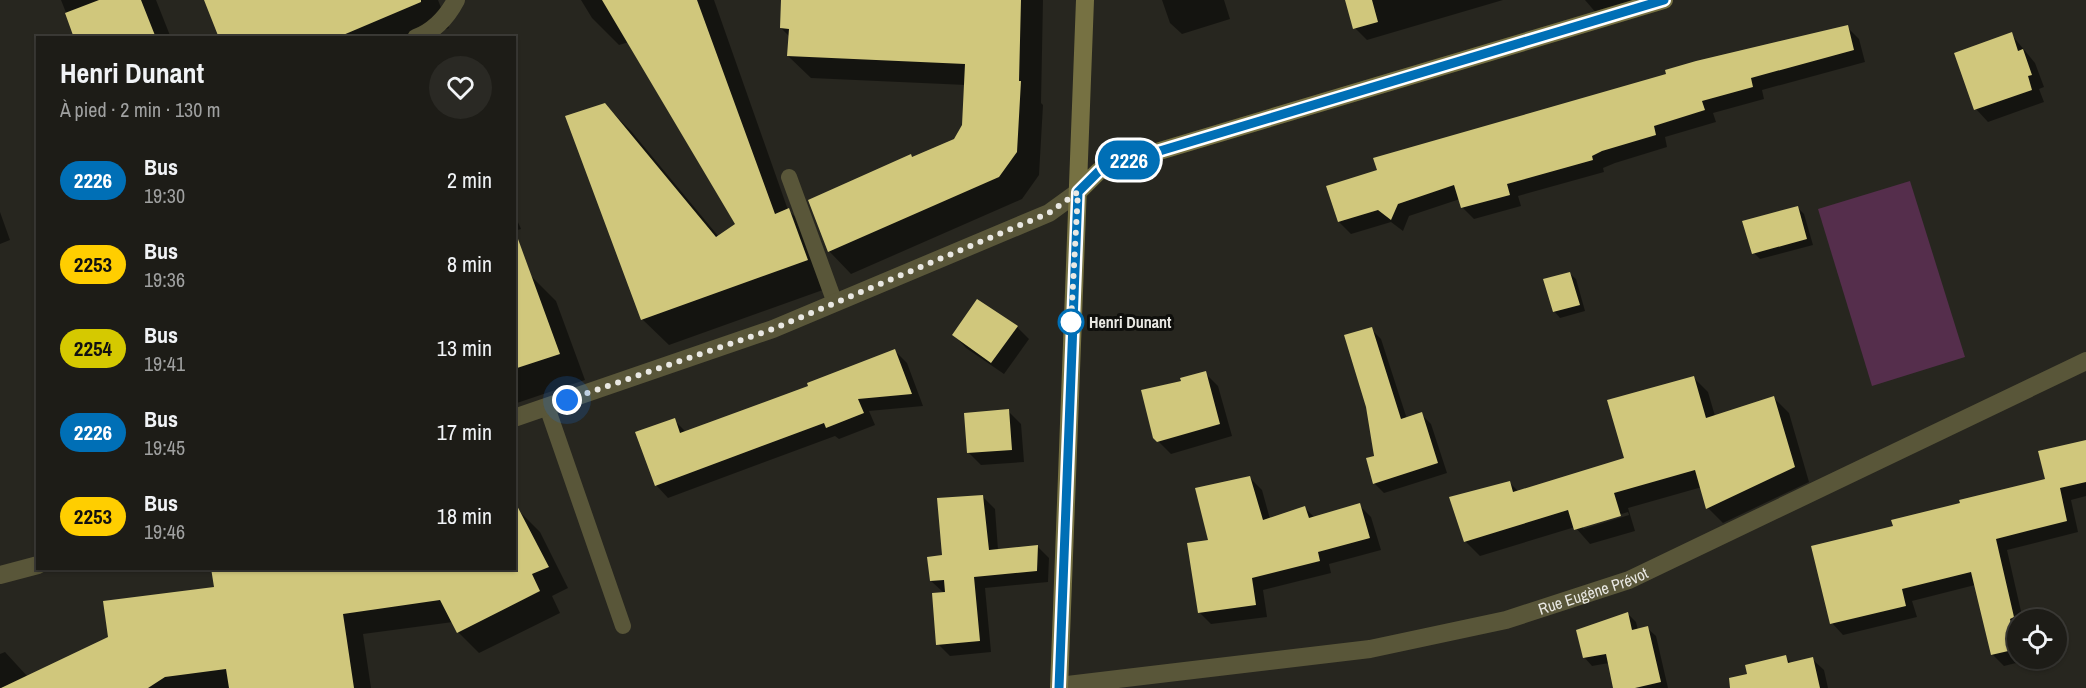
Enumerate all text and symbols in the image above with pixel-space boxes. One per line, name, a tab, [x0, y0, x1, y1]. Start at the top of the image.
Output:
text: Henri Dunant	[60, 54, 204, 92]
button: heart	[429, 56, 492, 119]
text: À pied · 2 min · 130 m	[60, 96, 220, 123]
line badge: 2226	[1087, 140, 1171, 180]
text: 2226	[1110, 146, 1148, 175]
text: Bus	[144, 152, 178, 182]
text: 2 min	[447, 165, 492, 195]
text: 2226	[74, 166, 112, 195]
text: 19:30	[144, 182, 185, 209]
text: Bus	[144, 236, 178, 266]
text: 8 min	[447, 249, 492, 279]
text: 2253	[74, 250, 112, 279]
text: 19:36	[144, 266, 185, 293]
marker: Henri Dunant	[1058, 309, 1084, 335]
place label: Henri Dunant	[1089, 311, 1172, 333]
text: Bus	[144, 320, 178, 350]
text: 13 min	[437, 333, 492, 363]
text: 2254	[74, 334, 112, 363]
text: 19:41	[144, 350, 185, 377]
your location	[552, 385, 582, 415]
text: Bus	[144, 404, 178, 434]
text: 17 min	[437, 417, 492, 447]
text: 2226	[74, 418, 112, 447]
text: 19:45	[144, 434, 185, 461]
text: Bus	[144, 488, 178, 518]
text: 18 min	[437, 501, 492, 531]
text: 2253	[74, 502, 112, 531]
text: 19:46	[144, 518, 185, 545]
street label: Rue Eugène Prévot	[1535, 561, 1652, 620]
map controls	[2007, 609, 2067, 669]
button: locate	[2007, 609, 2067, 669]

